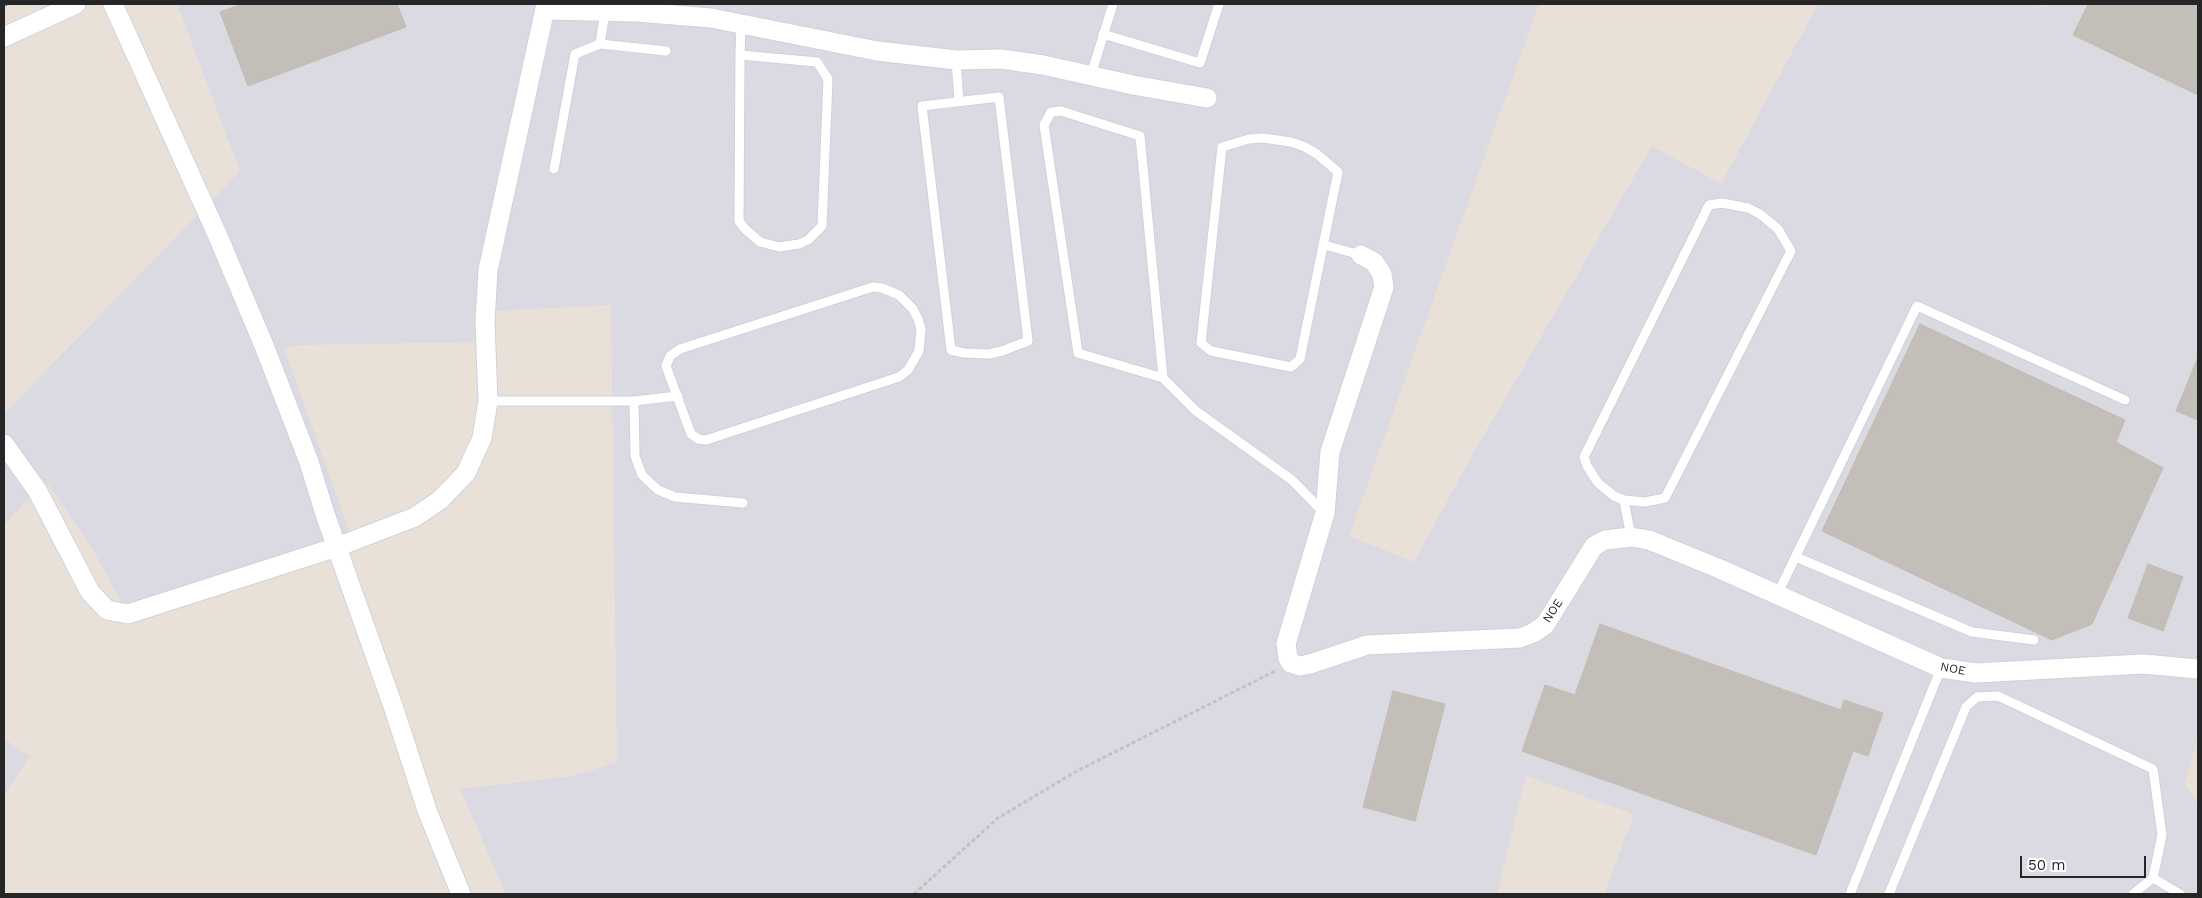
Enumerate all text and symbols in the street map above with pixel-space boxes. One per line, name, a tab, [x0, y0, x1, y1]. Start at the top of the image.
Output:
street label: NOE	[1540, 596, 1566, 626]
street label: NOE	[1939, 660, 1967, 678]
scale bar	[2022, 846, 2148, 878]
text: 50 m	[2028, 856, 2065, 874]

